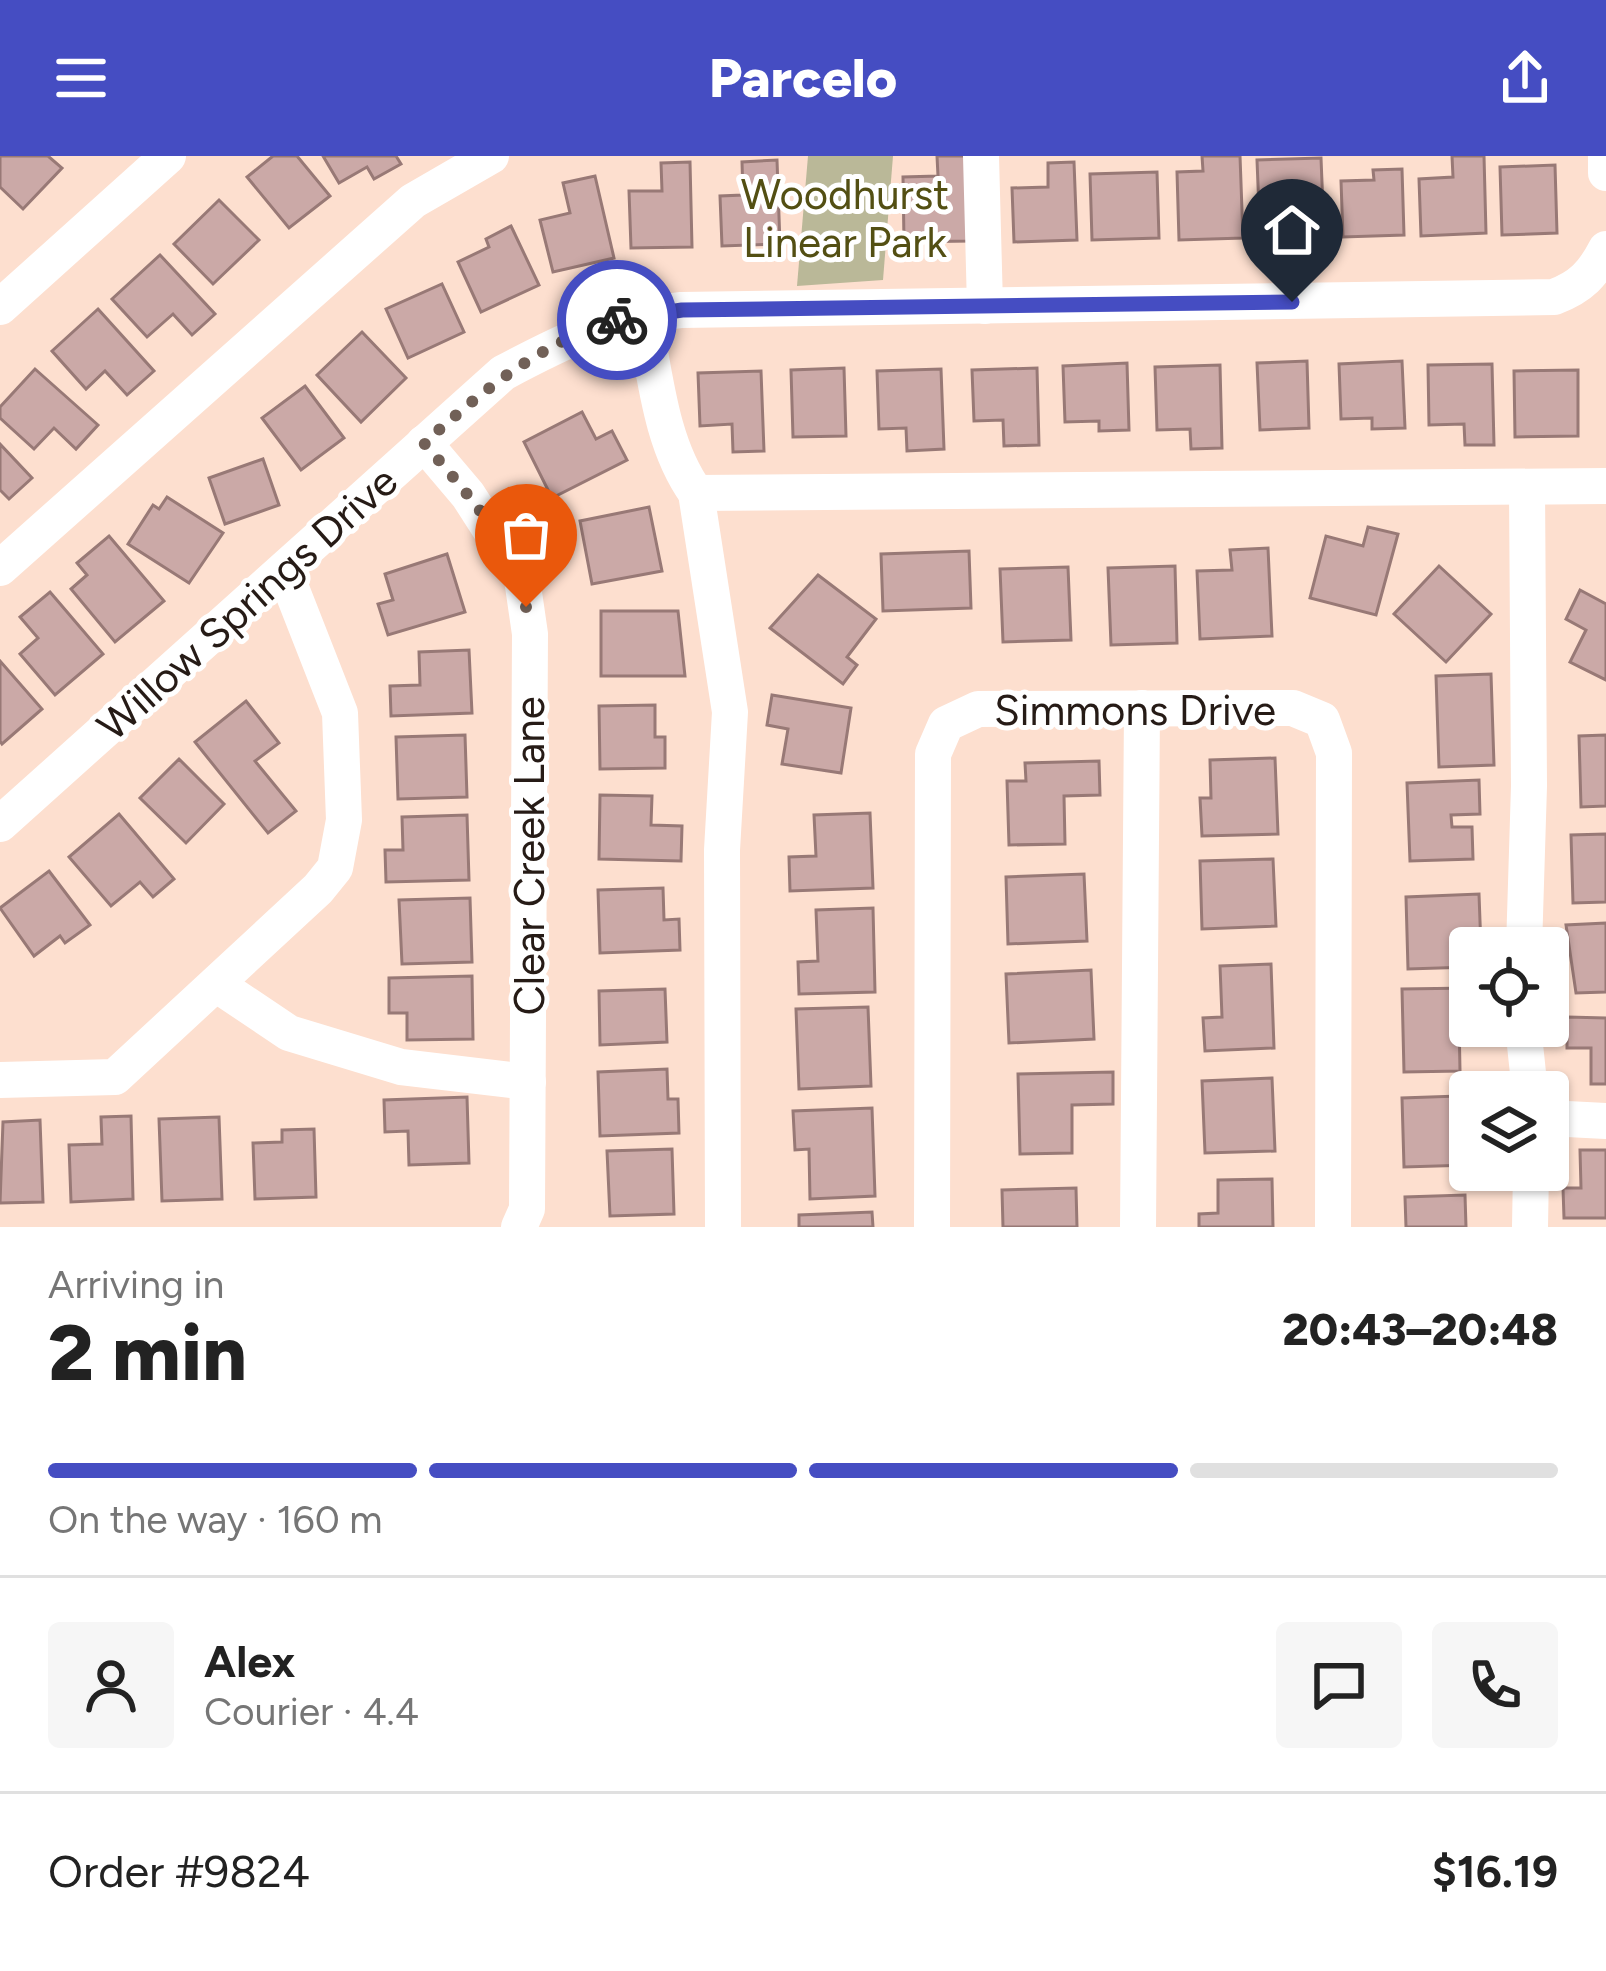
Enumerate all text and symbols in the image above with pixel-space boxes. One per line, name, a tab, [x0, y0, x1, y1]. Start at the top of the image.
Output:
icon: menu	[48, 45, 114, 111]
icon: share	[1492, 45, 1558, 111]
text: Parcelo	[709, 46, 897, 111]
park label: Woodhurst Linear Park	[741, 169, 949, 268]
pin	[1241, 179, 1343, 302]
icon: home	[1259, 197, 1325, 263]
courier	[557, 260, 677, 380]
icon: bike	[584, 287, 650, 353]
street label: Willow Springs Drive	[87, 455, 408, 751]
pin	[475, 484, 577, 607]
icon: bag	[493, 502, 559, 568]
street label: Simmons Drive	[994, 685, 1276, 736]
street label: Clear Creek Lane	[504, 696, 555, 1016]
map controls	[1449, 927, 1569, 1191]
button: locate	[1449, 927, 1569, 1047]
button: layers	[1449, 1071, 1569, 1191]
text: Arriving in	[48, 1261, 224, 1308]
text: 20:43–20:48	[1282, 1302, 1558, 1356]
text: 2 min	[48, 1306, 247, 1400]
text: On the way · 160 m	[48, 1496, 383, 1543]
button: person	[48, 1622, 174, 1748]
button: chat	[1276, 1622, 1402, 1748]
button: phone	[1432, 1622, 1558, 1748]
text: Alex	[204, 1634, 295, 1688]
text: Courier · 4.4	[204, 1688, 419, 1735]
text: Order #9824	[48, 1844, 310, 1898]
text: $16.19	[1432, 1844, 1558, 1898]

